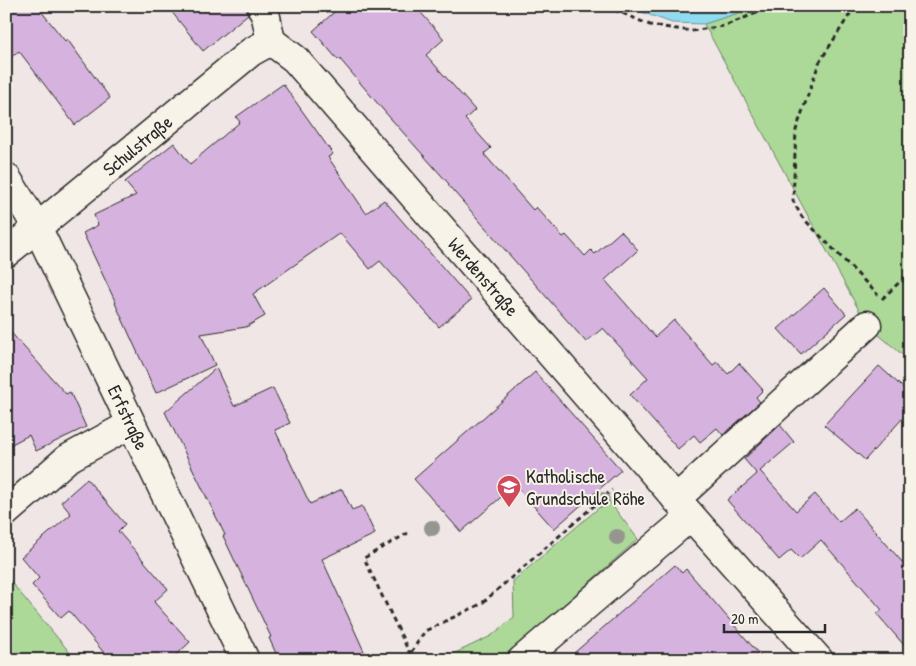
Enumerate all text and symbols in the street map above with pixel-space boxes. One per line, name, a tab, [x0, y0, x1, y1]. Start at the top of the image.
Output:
street label: Schulstraße	[97, 109, 178, 182]
street label: Werdenstraße	[442, 232, 525, 322]
street label: Erfstraße	[102, 381, 155, 454]
place label: Katholische Grundschule Röhe	[526, 463, 646, 511]
school or university icon: Katholische Grundschule Röhe	[496, 474, 522, 508]
scale bar	[724, 601, 825, 633]
text: 20 m	[731, 608, 758, 629]

